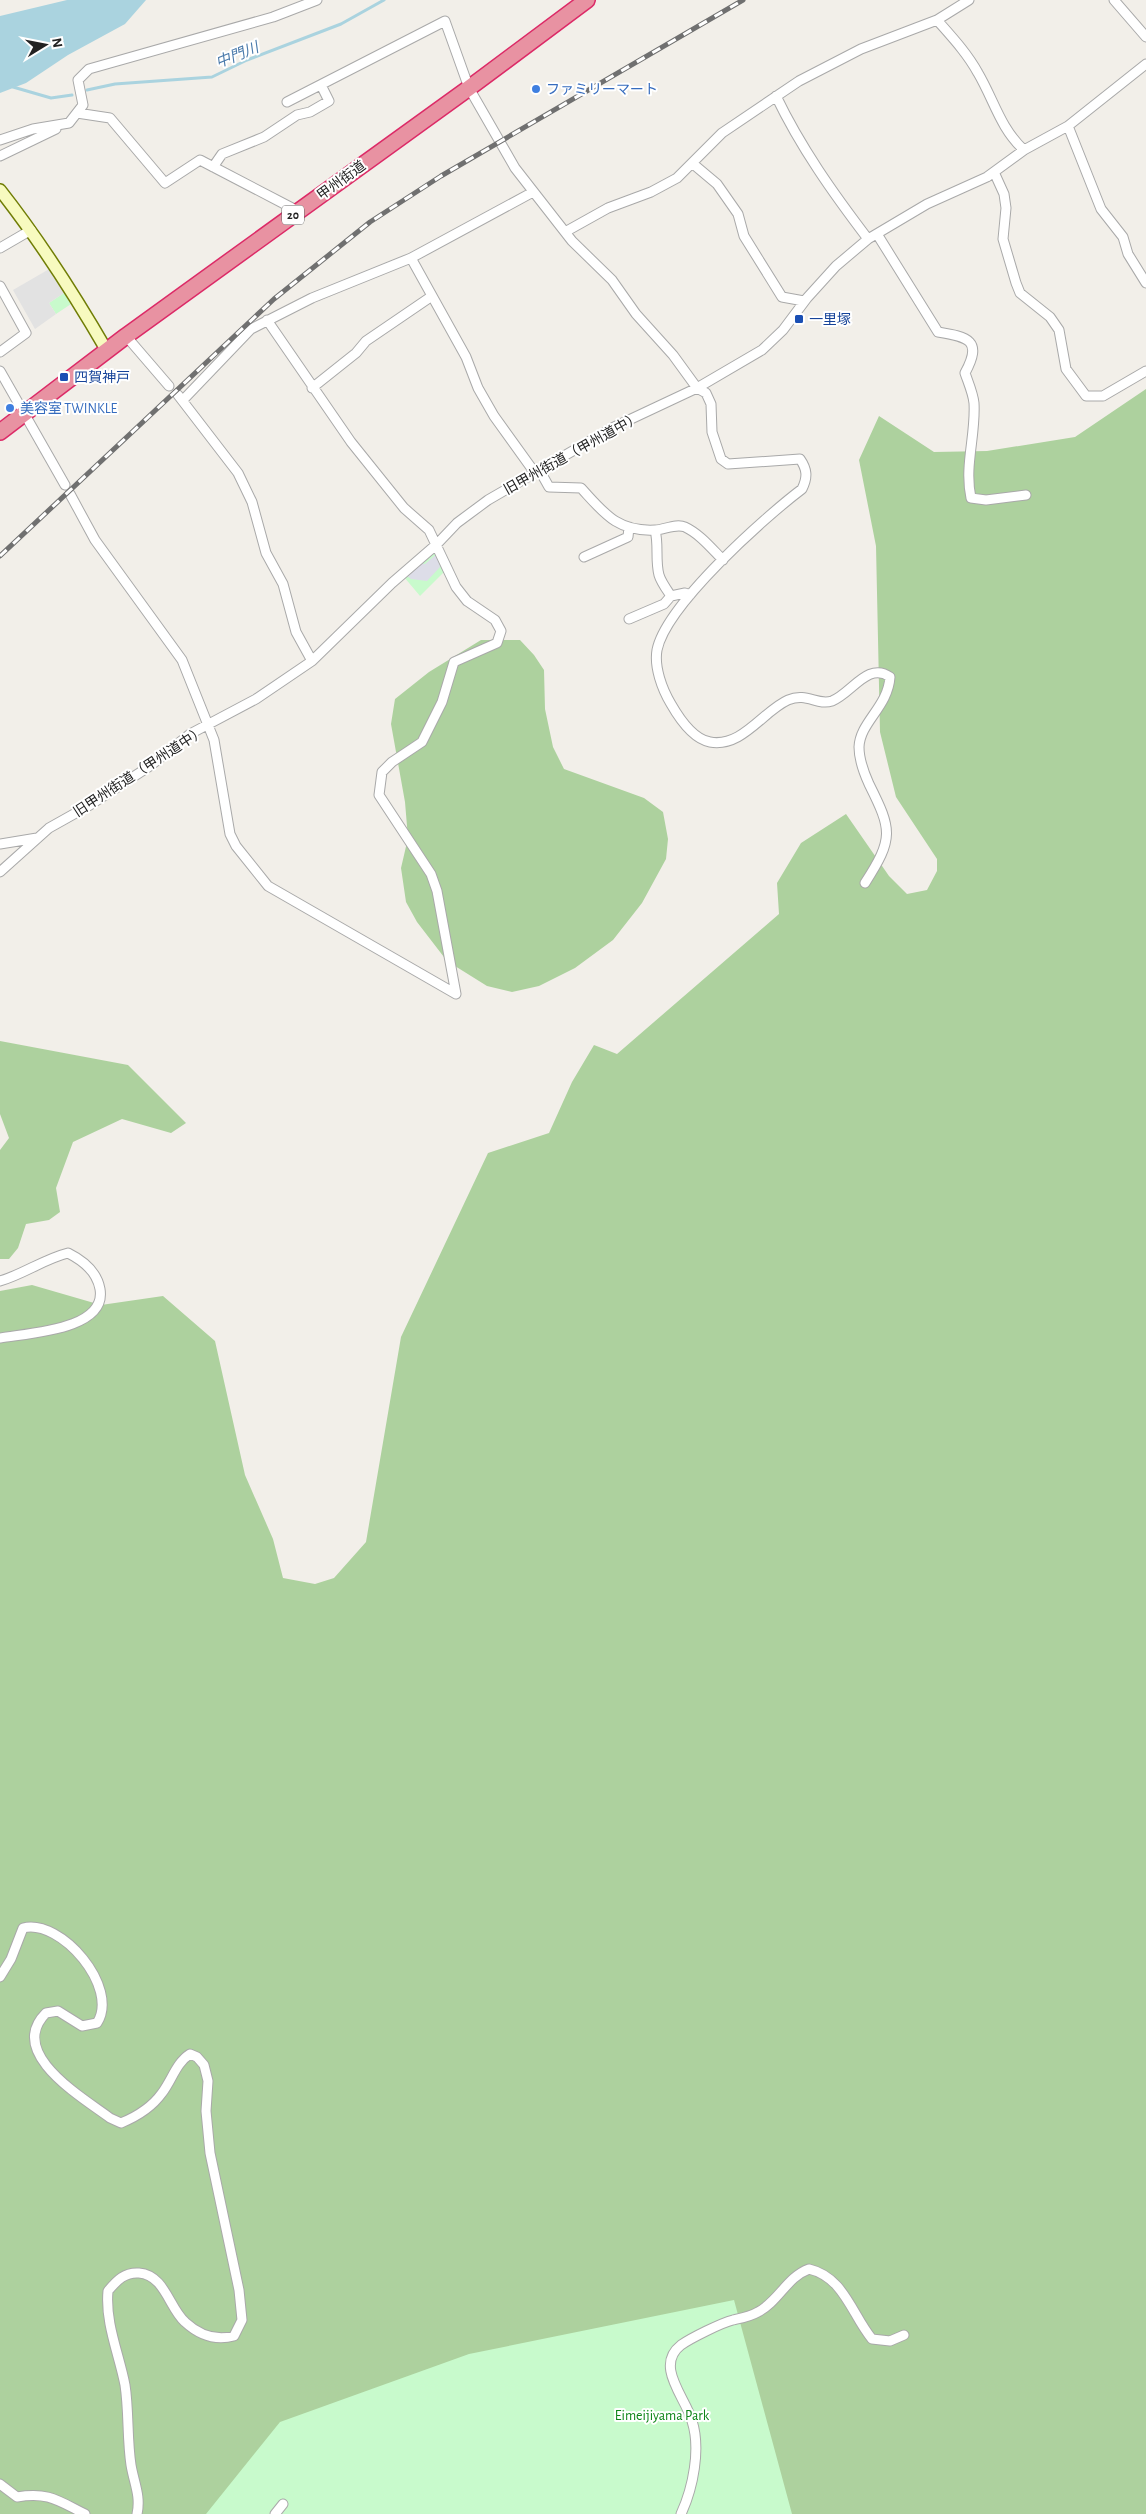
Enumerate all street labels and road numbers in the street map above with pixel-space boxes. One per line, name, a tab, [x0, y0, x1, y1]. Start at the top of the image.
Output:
street label: 甲州街道	[314, 157, 368, 203]
road number: 20	[282, 206, 304, 224]
street label: 旧甲州街道（甲州道中）	[501, 409, 643, 497]
street label: 旧甲州街道（甲州道中）	[70, 722, 208, 820]

